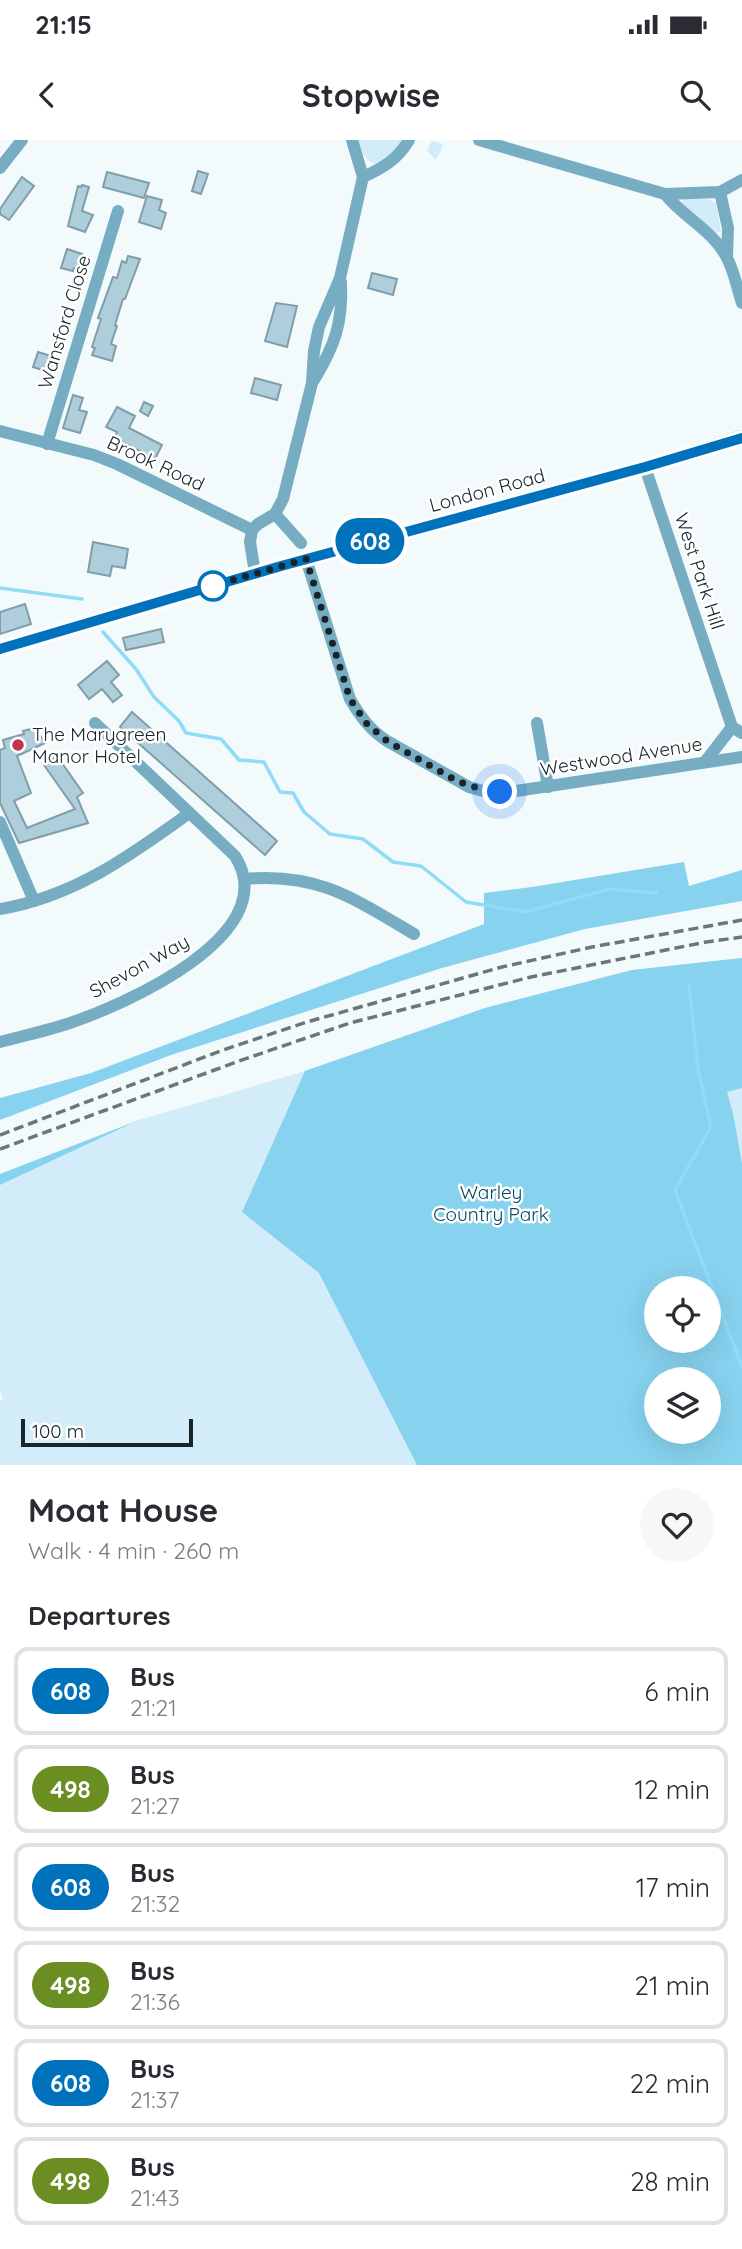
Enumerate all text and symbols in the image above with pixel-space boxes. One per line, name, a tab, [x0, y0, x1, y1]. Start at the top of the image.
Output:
text: 21:15	[35, 8, 92, 41]
text: Stopwise	[302, 75, 440, 115]
icon: back	[28, 76, 66, 114]
icon: search	[676, 76, 714, 114]
street label: Wansford Close	[32, 252, 96, 392]
street label: Brook Road	[103, 430, 209, 496]
street label: London Road	[426, 463, 548, 517]
street label: West Park Hill	[670, 510, 730, 632]
line badge: 608	[330, 518, 410, 564]
text: 608	[349, 526, 391, 556]
unlabelled marker	[198, 571, 228, 601]
place label: The Marygreen Manor Hotel	[32, 722, 166, 768]
street label: Westwood Avenue	[538, 731, 704, 781]
marker: The Marygreen Manor Hotel	[10, 737, 26, 753]
your location	[482, 774, 517, 809]
street label: Shevon Way	[85, 929, 193, 1003]
park label: Warley Country Park	[433, 1180, 549, 1226]
map controls	[644, 1276, 721, 1444]
button: locate	[644, 1276, 721, 1353]
button: layers	[644, 1367, 721, 1444]
scale bar	[21, 1416, 192, 1448]
text: 100 m	[32, 1419, 84, 1443]
button: heart	[640, 1488, 714, 1562]
text: Moat House	[28, 1489, 218, 1530]
text: Walk · 4 min · 260 m	[28, 1536, 239, 1565]
text: Departures	[28, 1599, 171, 1632]
text: Bus	[130, 1660, 175, 1693]
text: 6 min	[645, 1675, 710, 1708]
text: 608	[50, 1676, 91, 1706]
text: 21:21	[130, 1693, 177, 1722]
text: Bus	[130, 1758, 175, 1791]
text: 12 min	[635, 1773, 710, 1806]
text: 498	[50, 1774, 91, 1804]
text: 21:27	[130, 1791, 180, 1820]
text: Bus	[130, 1856, 175, 1889]
text: 17 min	[636, 1871, 710, 1904]
text: 608	[50, 1872, 91, 1902]
text: 21:32	[130, 1889, 180, 1918]
text: Bus	[130, 1954, 175, 1987]
text: 21 min	[635, 1969, 710, 2002]
text: 498	[50, 1970, 91, 2000]
text: 21:36	[130, 1987, 180, 2016]
text: Bus	[130, 2052, 175, 2085]
text: 22 min	[630, 2067, 710, 2100]
text: 608	[50, 2068, 91, 2098]
text: 21:37	[130, 2085, 179, 2114]
text: Bus	[130, 2150, 175, 2183]
text: 28 min	[630, 2165, 710, 2198]
text: 498	[50, 2166, 91, 2196]
text: 21:43	[130, 2183, 180, 2212]

